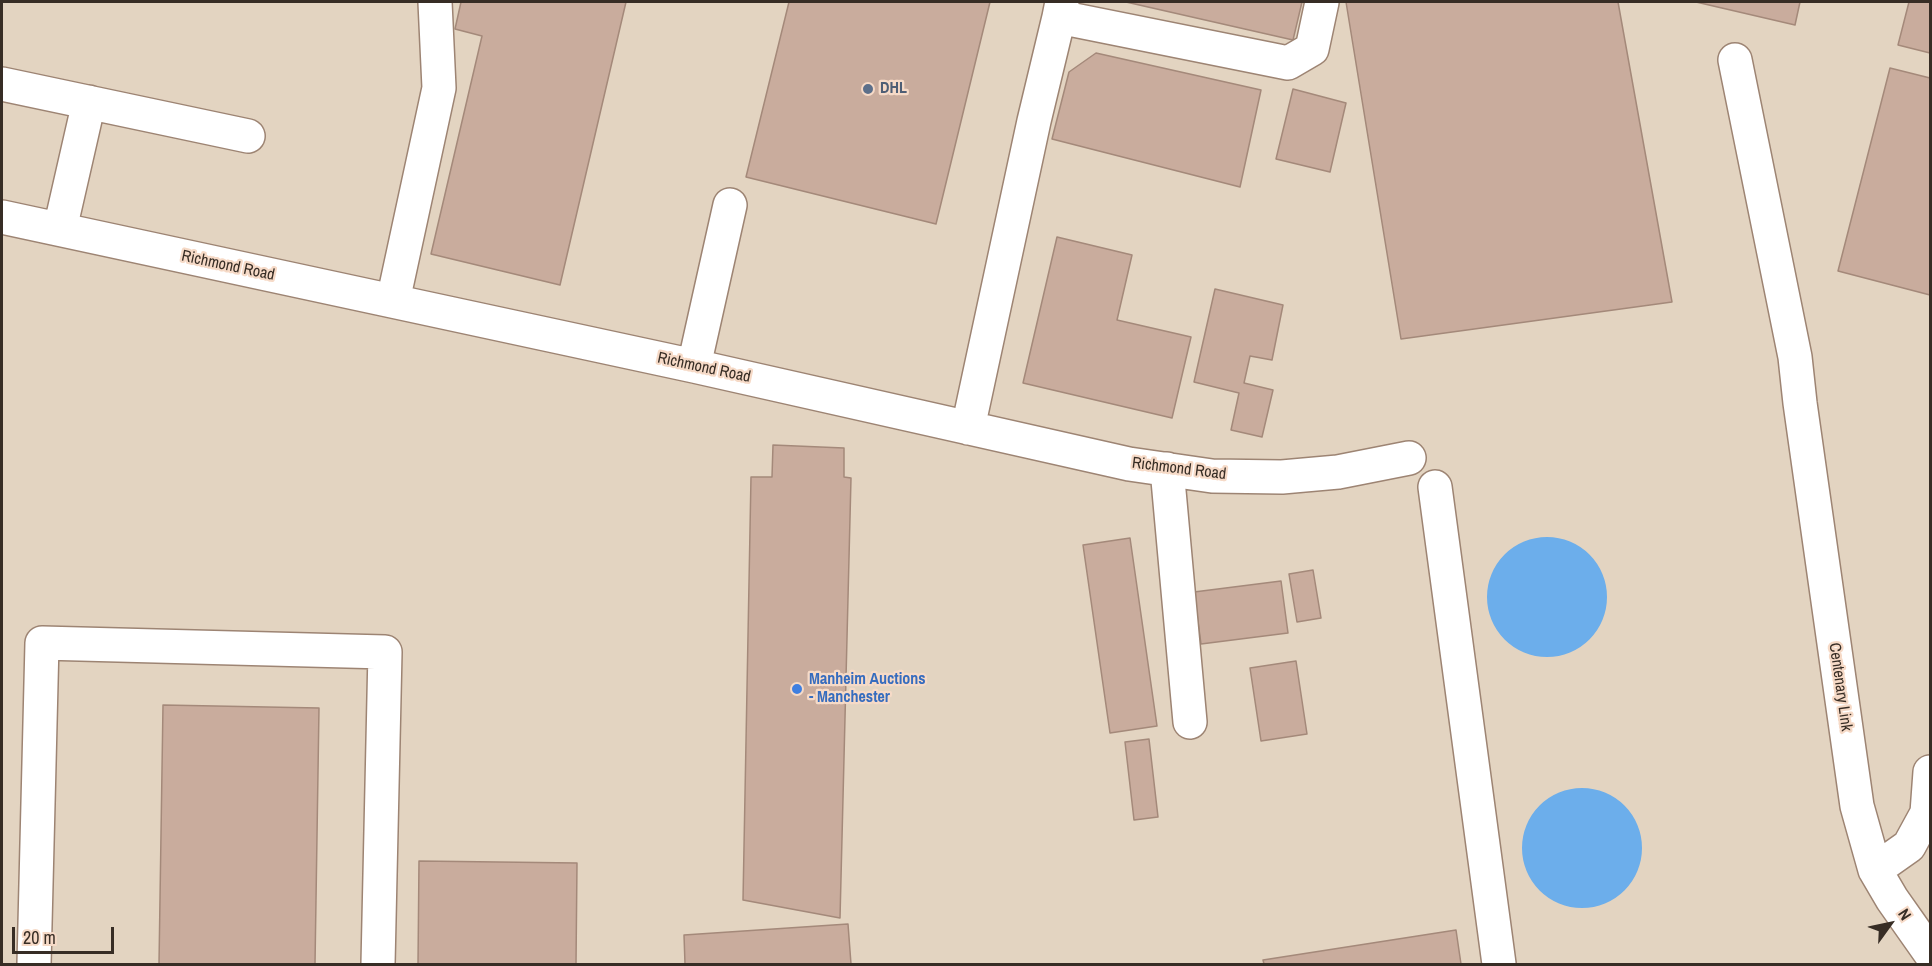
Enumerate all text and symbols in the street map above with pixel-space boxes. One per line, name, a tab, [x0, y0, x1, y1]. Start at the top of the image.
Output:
place label: DHL	[880, 79, 907, 99]
marker: DHL	[861, 82, 875, 96]
street label: Richmond Road	[180, 247, 276, 285]
street label: Richmond Road	[656, 349, 752, 387]
street label: Richmond Road	[1131, 454, 1227, 484]
street label: Centenary Link	[1824, 642, 1856, 732]
place label: Manheim Auctions - Manchester	[809, 670, 926, 708]
marker: Manheim Auctions - Manchester	[790, 682, 804, 696]
north arrow	[1860, 894, 1920, 954]
text: N	[1893, 904, 1917, 924]
scale bar	[15, 915, 117, 953]
text: 20 m	[23, 925, 56, 950]

